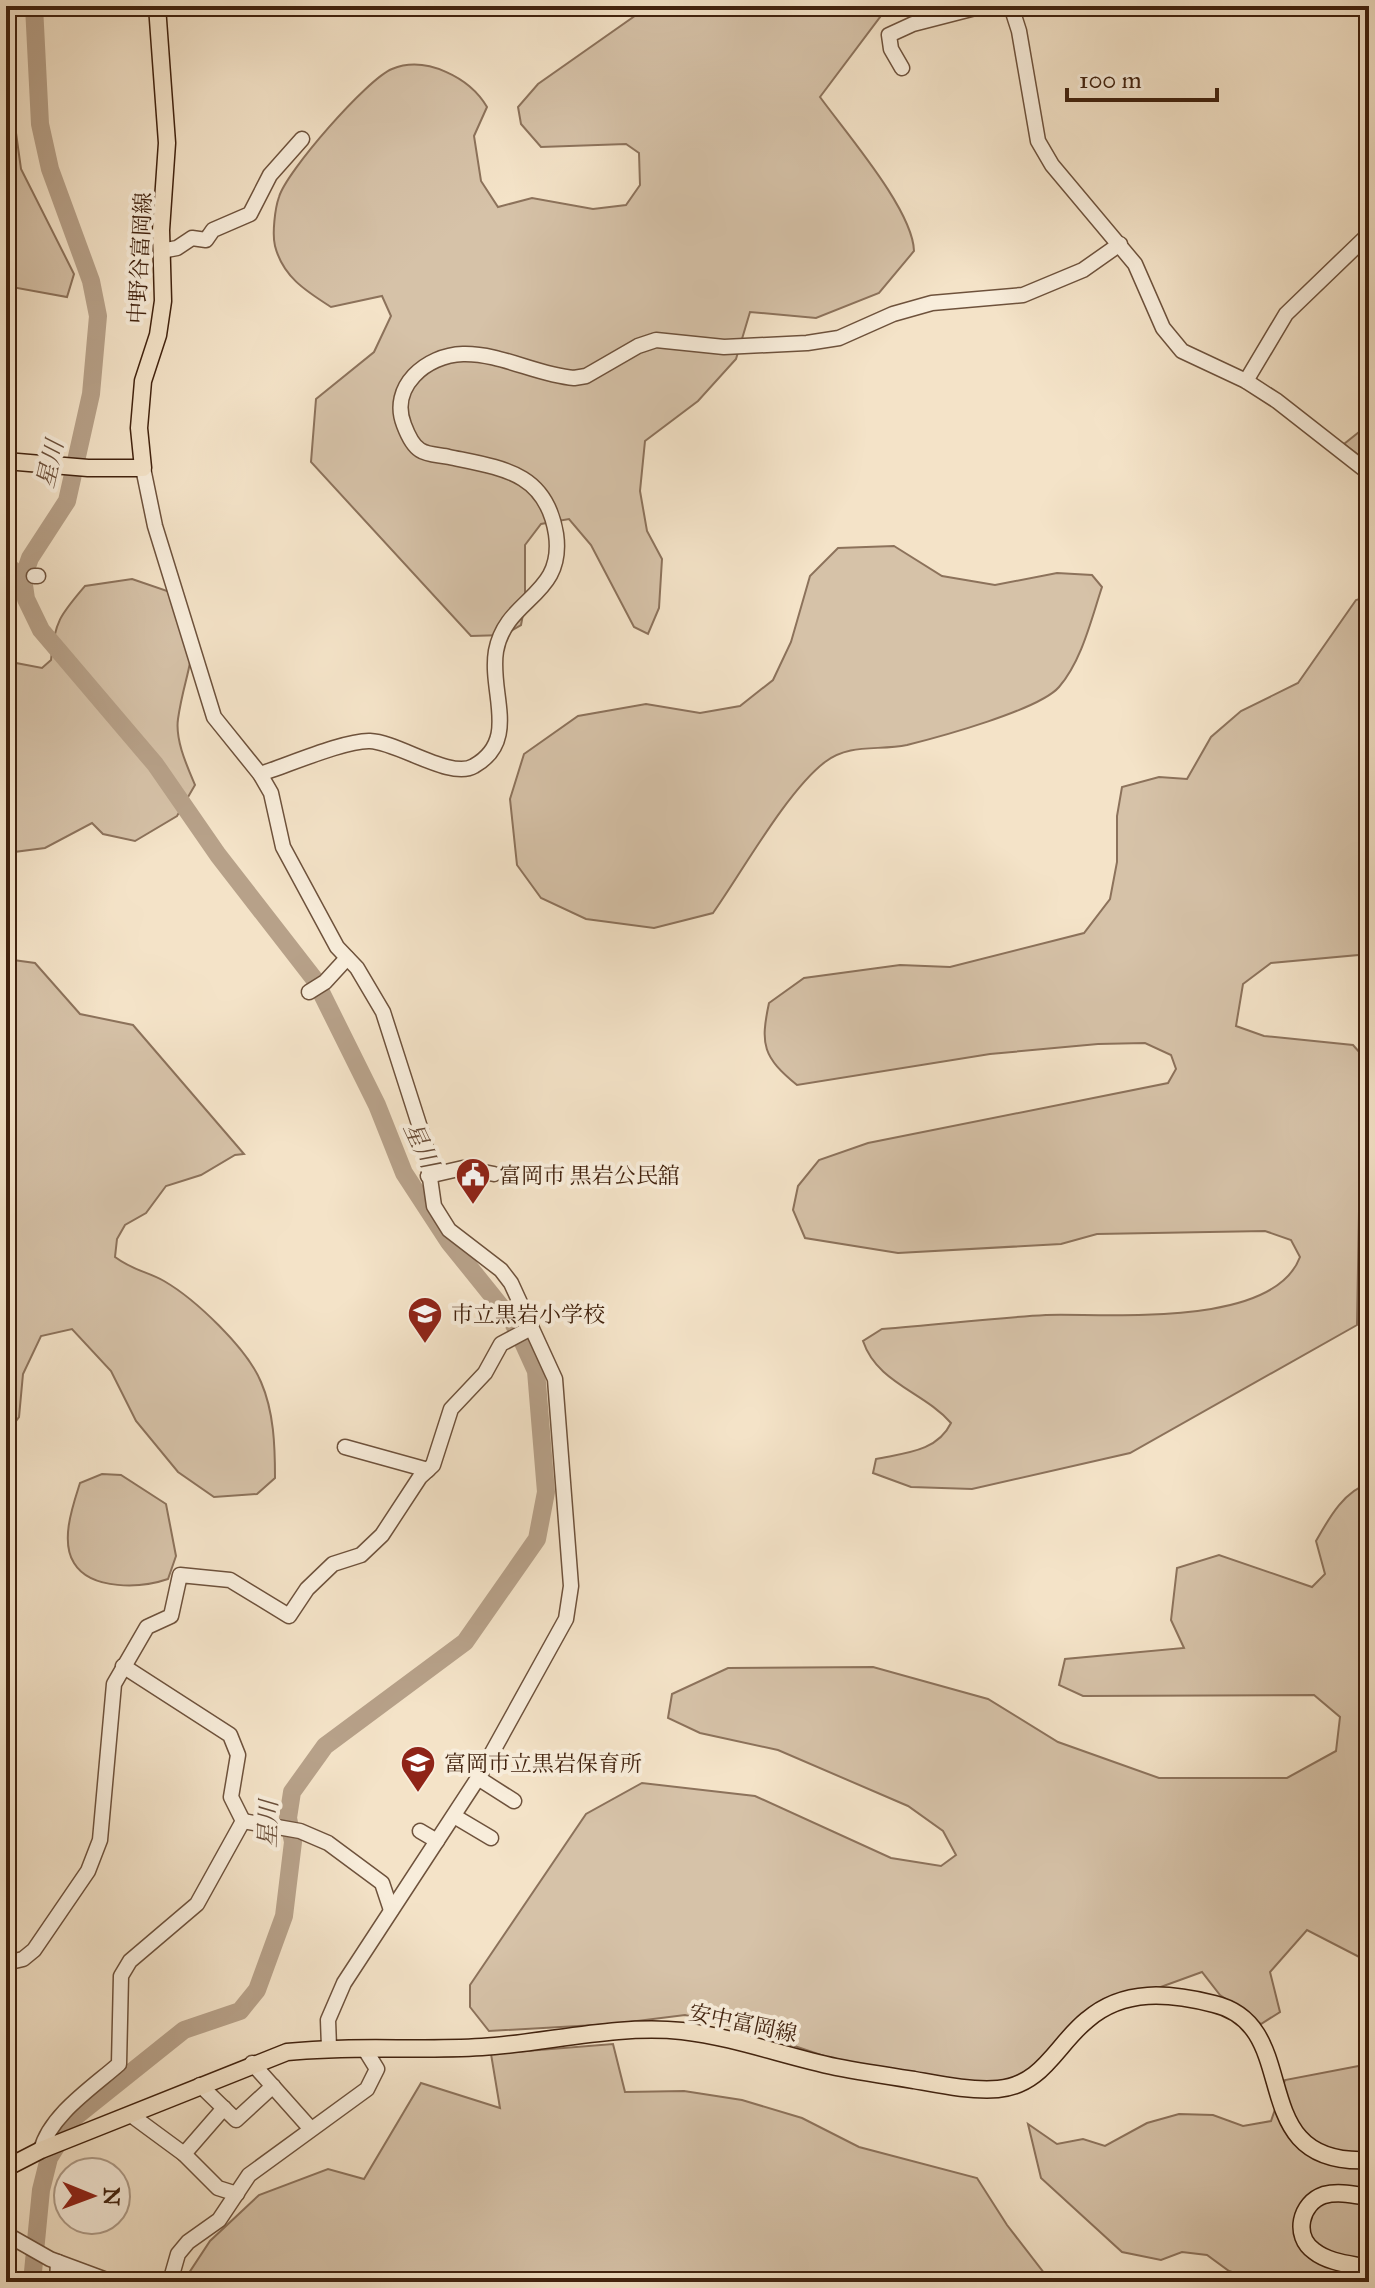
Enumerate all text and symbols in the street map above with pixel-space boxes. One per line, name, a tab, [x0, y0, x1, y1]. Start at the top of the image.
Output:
scale bar	[1067, 52, 1217, 102]
text: 100 m	[1079, 65, 1142, 95]
street label: 中野谷富岡線	[123, 191, 157, 325]
water label: 星川	[30, 434, 71, 491]
water label: 星川	[397, 1117, 446, 1176]
public building icon: 富岡市 黒岩公民舘	[454, 1156, 492, 1206]
place label: 富岡市 黒岩公民舘	[499, 1162, 680, 1189]
school or university icon: 市立黒岩小学校	[406, 1295, 444, 1345]
place label: 市立黒岩小学校	[451, 1301, 605, 1328]
school or university icon: 富岡市立黒岩保育所	[399, 1744, 437, 1794]
place label: 富岡市立黒岩保育所	[444, 1750, 642, 1777]
water label: 星川	[252, 1796, 284, 1849]
street label: 安中富岡線	[686, 1998, 800, 2048]
north arrow	[52, 2156, 132, 2236]
text: N	[98, 2187, 125, 2206]

